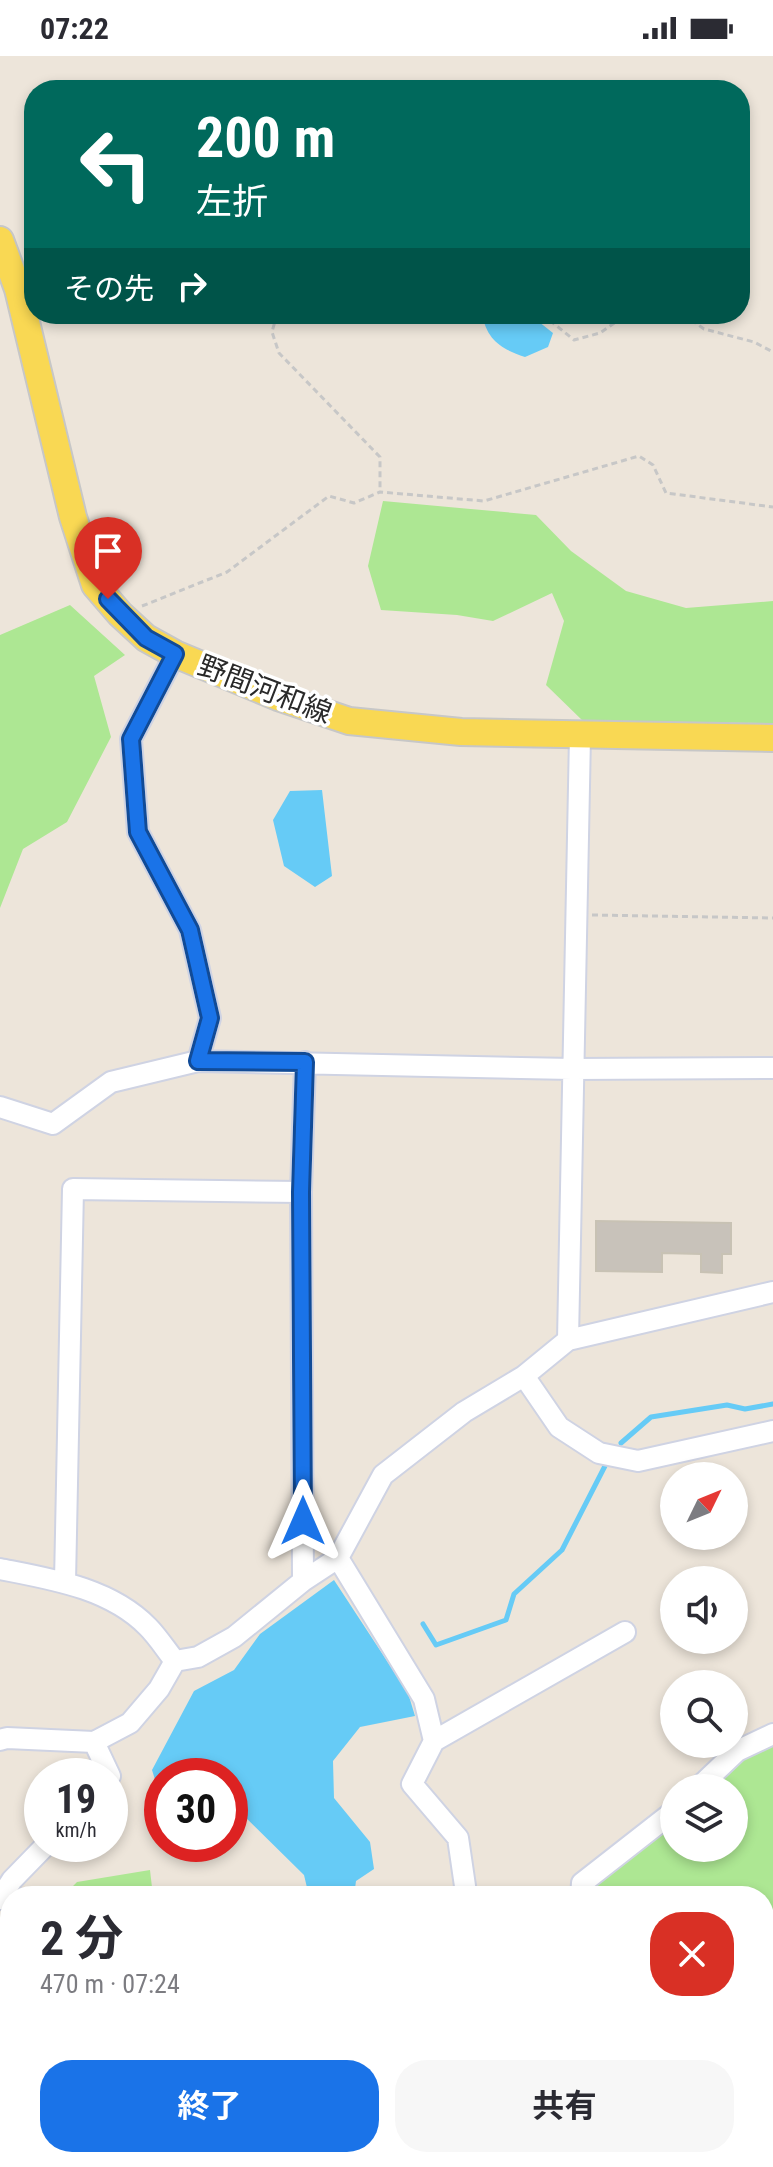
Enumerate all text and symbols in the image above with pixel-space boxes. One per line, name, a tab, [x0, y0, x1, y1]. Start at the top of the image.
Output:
text: 07:22	[40, 11, 109, 46]
text: 200 m	[196, 105, 335, 171]
icon: left	[64, 112, 168, 216]
text: 左折	[196, 181, 268, 223]
icon: right	[170, 264, 214, 308]
text: その先	[64, 271, 154, 306]
pin	[74, 517, 142, 599]
icon: arrive	[86, 529, 130, 573]
street label: 野間河和線	[194, 649, 336, 730]
north arrow	[660, 1462, 748, 1550]
map controls	[660, 1462, 748, 1862]
position arrow	[261, 1479, 345, 1563]
button: sound	[660, 1566, 748, 1654]
button: search	[660, 1670, 748, 1758]
speed limit sign: 30	[144, 1758, 248, 1862]
button: layers	[660, 1774, 748, 1862]
text: 19	[56, 1776, 96, 1823]
text: km/h	[55, 1818, 97, 1842]
text: 2 分	[40, 1910, 123, 1967]
button: close	[650, 1912, 734, 1996]
text: 470 m · 07:24	[40, 1969, 180, 1999]
button: 終了	[40, 2060, 379, 2152]
button: 共有	[395, 2060, 734, 2152]

